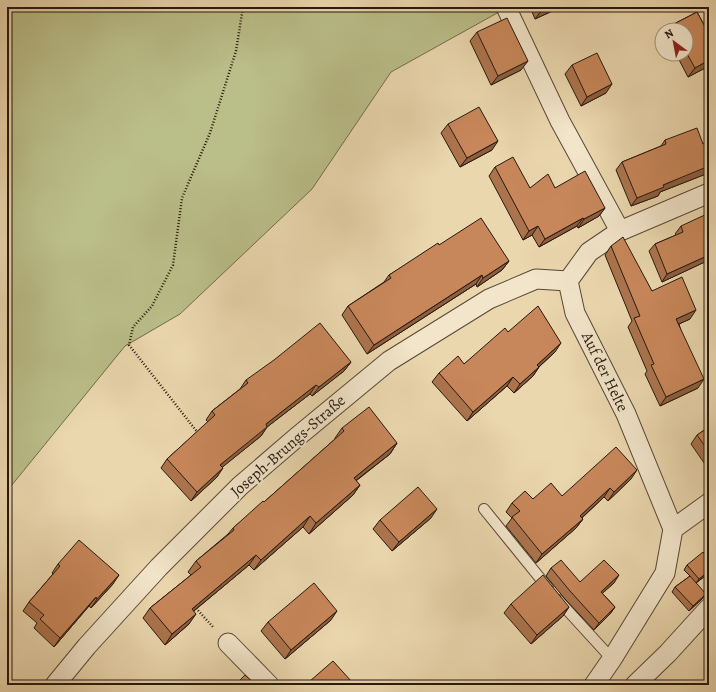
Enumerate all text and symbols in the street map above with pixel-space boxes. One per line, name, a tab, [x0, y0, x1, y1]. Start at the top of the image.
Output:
north arrow	[654, 22, 694, 62]
text: N	[662, 25, 676, 42]
street label: Auf der Helte	[576, 327, 634, 416]
street label: Joseph-Brungs-Straße	[226, 390, 350, 502]

